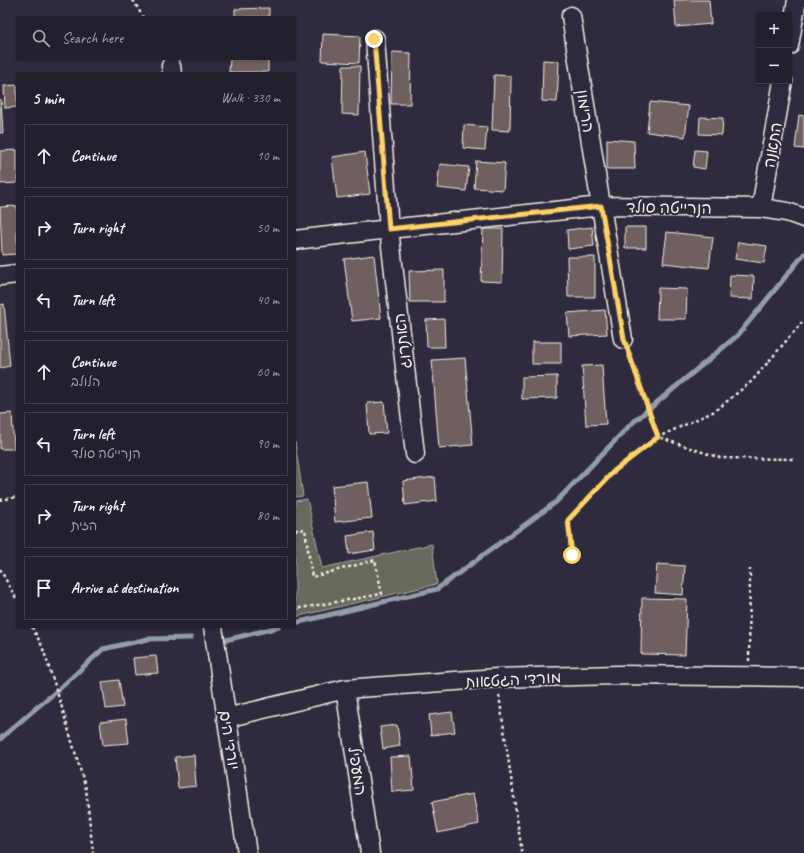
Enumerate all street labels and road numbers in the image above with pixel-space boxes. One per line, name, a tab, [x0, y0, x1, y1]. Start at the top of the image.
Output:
street label: הרימון	[572, 88, 598, 134]
street label: התאנה	[759, 121, 787, 170]
street label: הנרייטה סולד	[626, 197, 712, 219]
street label: האתרוג	[390, 312, 416, 370]
street label: מורדי הגטאות	[463, 667, 562, 693]
street label: יורדי הים	[214, 709, 244, 771]
street label: המעפיל	[343, 745, 371, 797]

